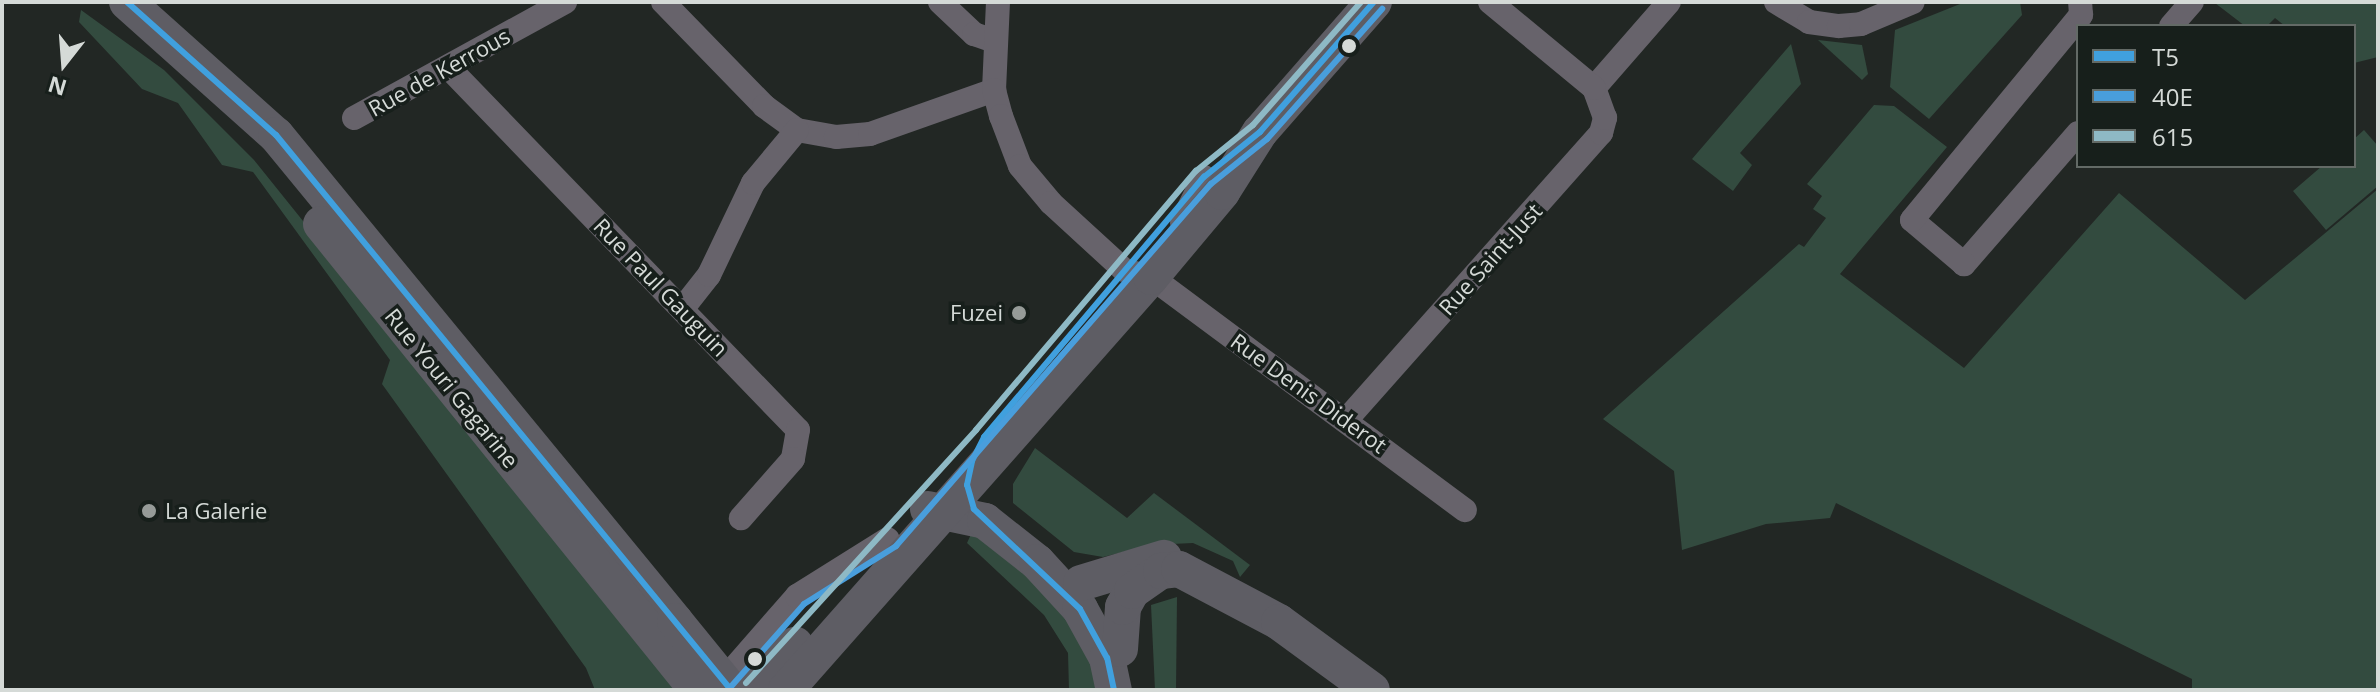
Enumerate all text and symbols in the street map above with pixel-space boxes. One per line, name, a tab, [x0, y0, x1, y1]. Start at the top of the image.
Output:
street label: Rue de Kerrous	[364, 22, 514, 122]
north arrow	[24, 24, 104, 104]
legend	[2076, 24, 2356, 168]
unlabelled marker	[1341, 38, 1357, 54]
text: T5	[2152, 40, 2179, 73]
text: N	[44, 70, 70, 104]
text: 40E	[2152, 80, 2193, 113]
text: 615	[2152, 120, 2193, 153]
street label: Rue Saint-Just	[1433, 198, 1547, 320]
street label: Rue Paul Gauguin	[588, 213, 734, 361]
place label: Fuzei	[950, 300, 1003, 326]
street label: Rue Youri Gagarine	[380, 303, 524, 473]
marker: Fuzei	[1010, 304, 1028, 322]
street label: Rue Denis Diderot	[1226, 328, 1392, 458]
place label: La Galerie	[165, 498, 267, 524]
marker: La Galerie	[140, 502, 158, 520]
unlabelled marker	[747, 651, 763, 667]

